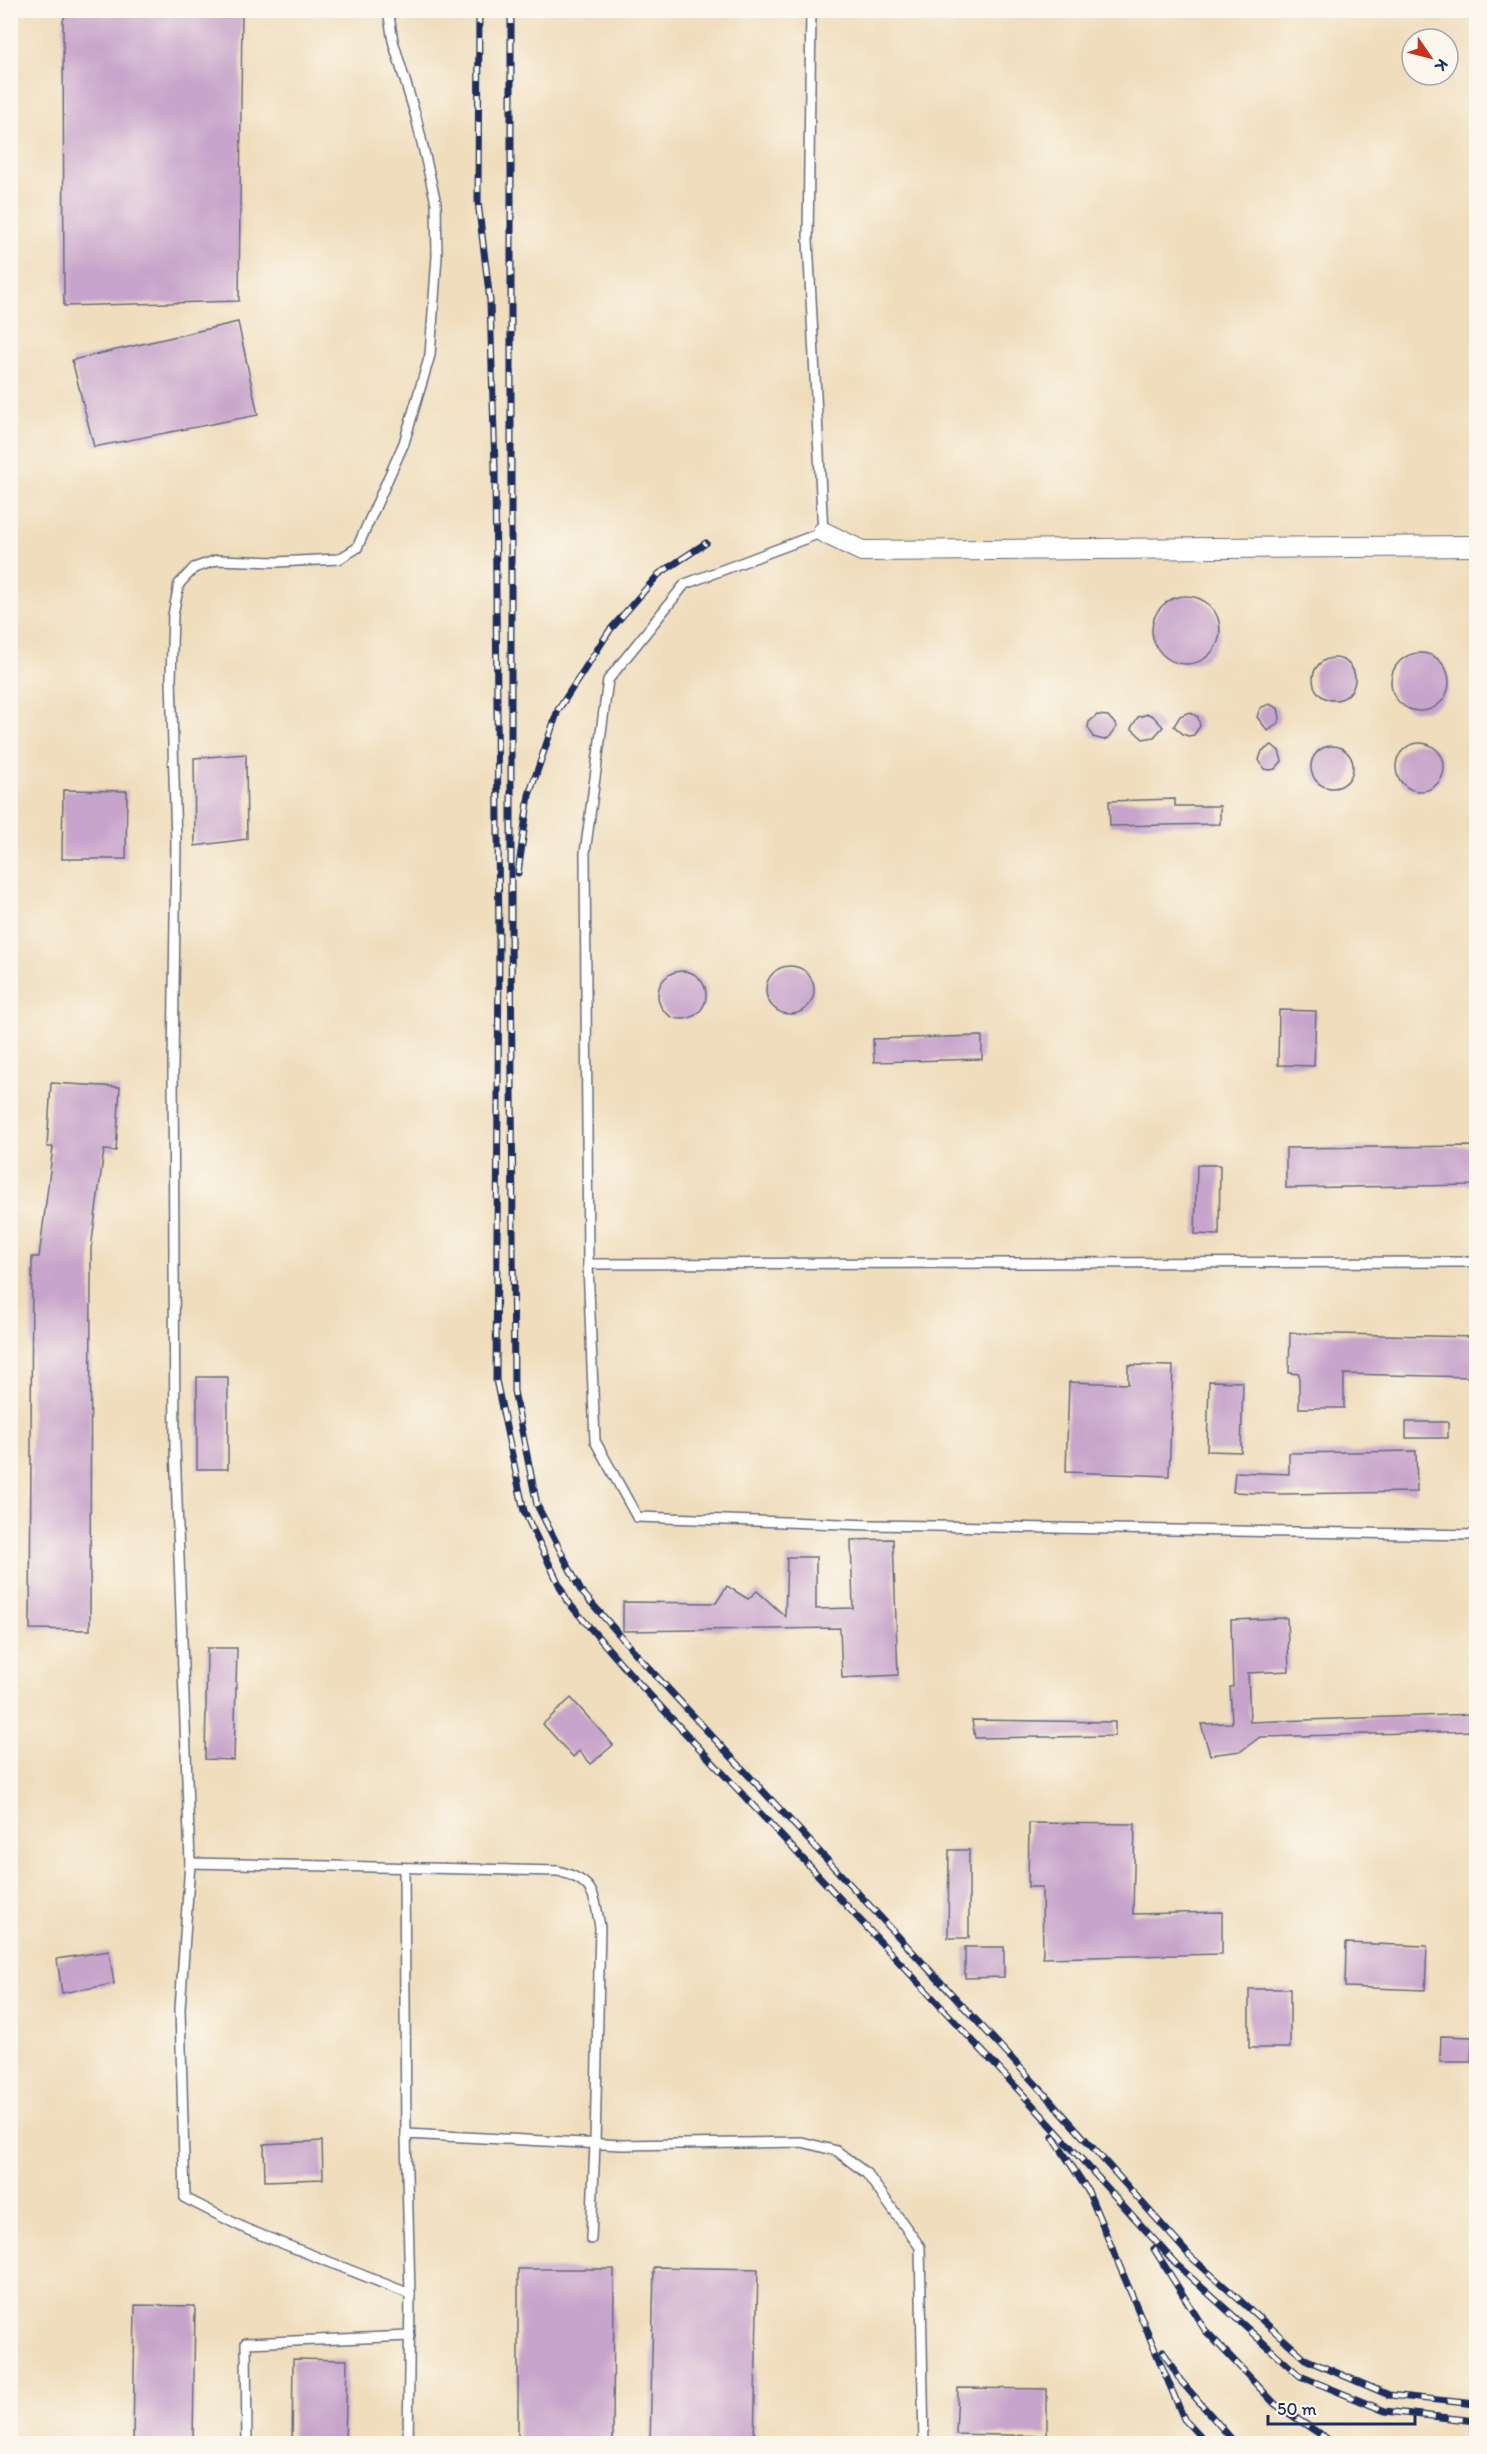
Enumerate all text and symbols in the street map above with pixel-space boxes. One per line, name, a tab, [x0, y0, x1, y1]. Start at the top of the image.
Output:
north arrow	[1400, 27, 1460, 87]
text: K	[1431, 56, 1453, 76]
scale bar	[1268, 2388, 1415, 2426]
text: 50 m	[1277, 2398, 1317, 2420]

